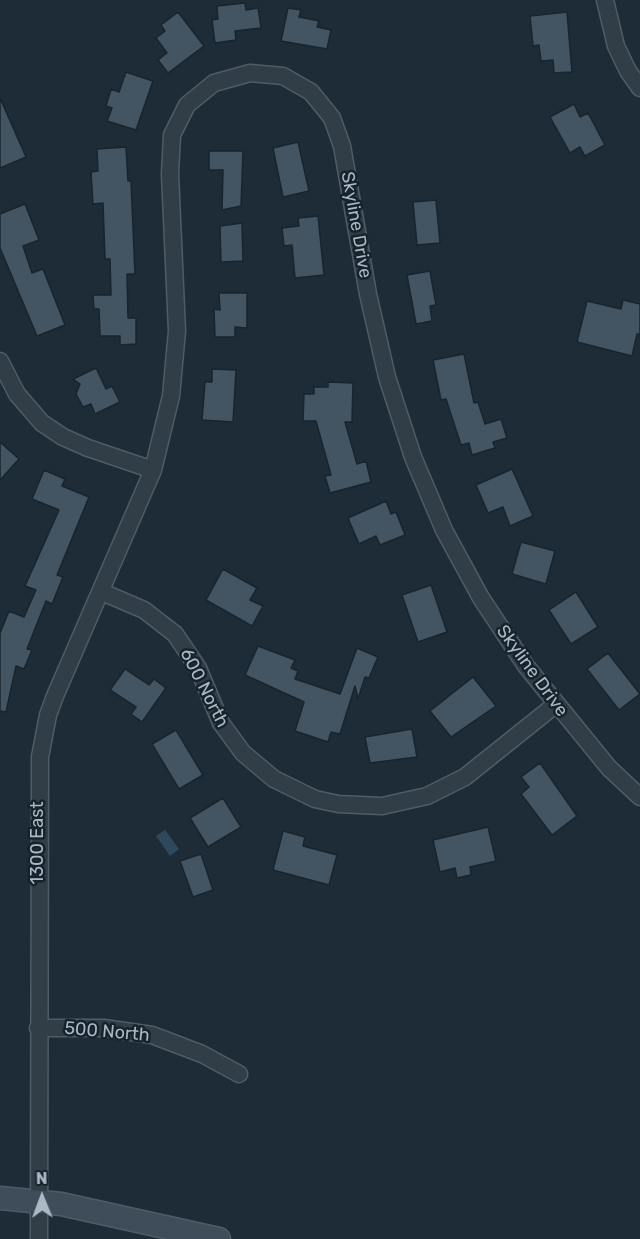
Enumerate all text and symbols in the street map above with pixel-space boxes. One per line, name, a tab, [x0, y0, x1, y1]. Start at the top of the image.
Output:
street label: Skyline Drive	[336, 170, 376, 280]
street label: Skyline Drive	[492, 621, 572, 721]
street label: 600 North	[175, 645, 233, 731]
street label: 1300 East	[27, 802, 49, 884]
street label: 500 North	[63, 1018, 151, 1046]
north arrow	[12, 1167, 72, 1227]
text: N	[36, 1169, 48, 1188]

